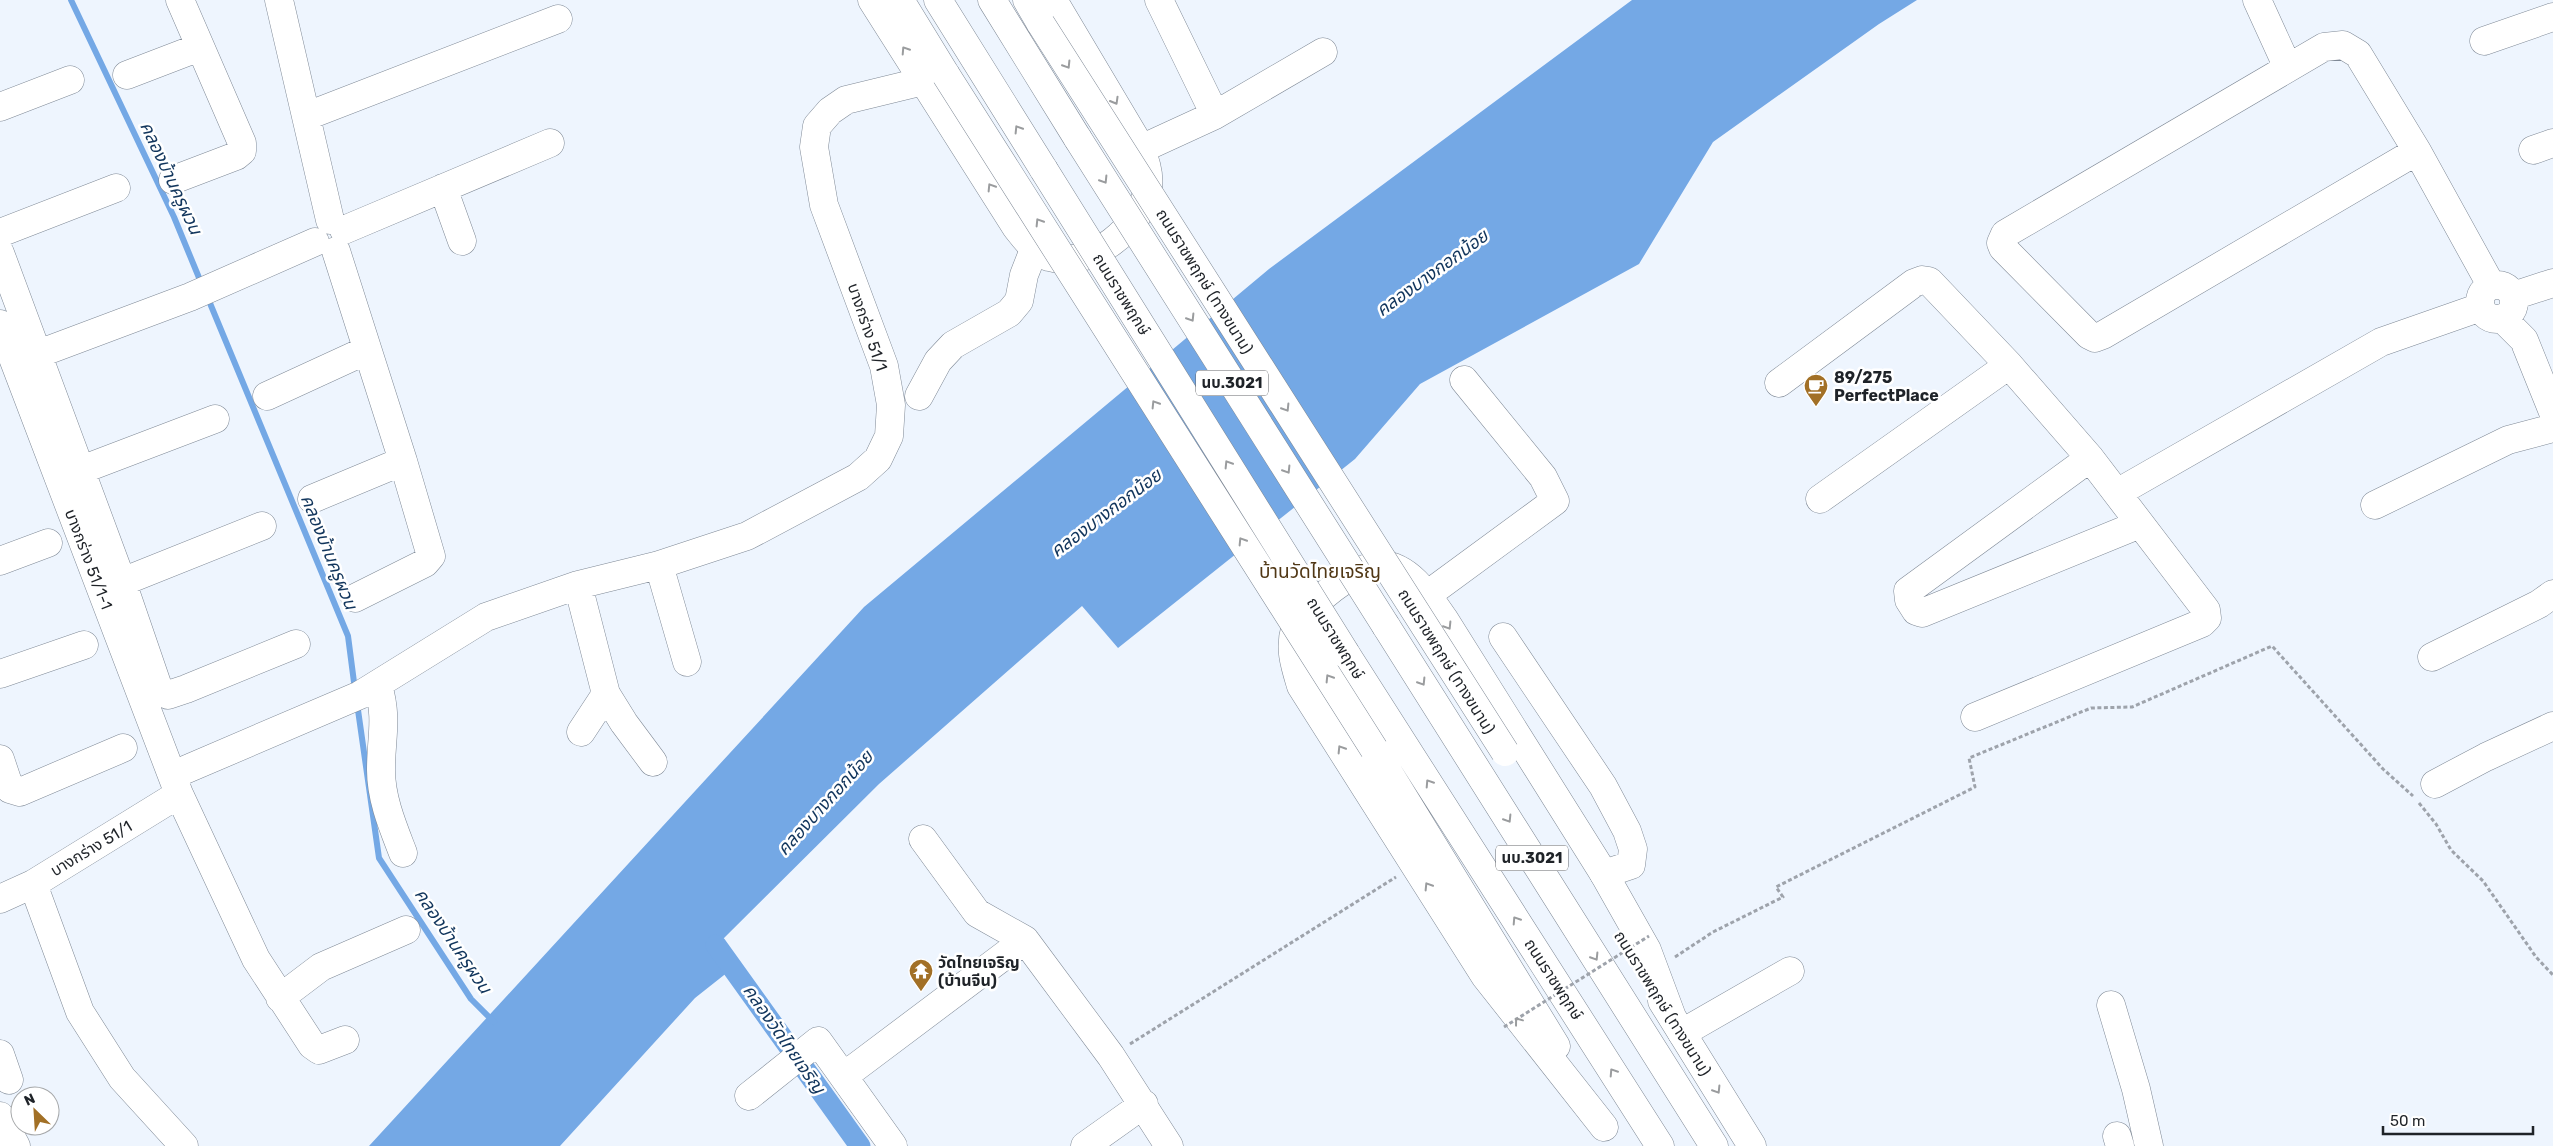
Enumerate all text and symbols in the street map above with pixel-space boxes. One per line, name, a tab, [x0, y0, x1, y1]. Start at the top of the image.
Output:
one-way arrow	[901, 46, 911, 55]
one-way arrow	[1061, 59, 1071, 68]
one-way arrow	[1108, 96, 1118, 105]
water label: คลองบ้านครูผวน	[135, 118, 207, 239]
one-way arrow	[1015, 125, 1025, 134]
one-way arrow	[1098, 175, 1107, 184]
one-way arrow	[988, 184, 998, 193]
street label: ถนนราชพฤกษ์ (ทางขนาน)	[1152, 205, 1257, 357]
one-way arrow	[1036, 219, 1046, 228]
water label: คลองบางกอกน้อย	[1372, 224, 1493, 321]
street label: ถนนราชพฤกษ์	[1089, 250, 1154, 339]
street label: บางกร่าง 51/1	[844, 281, 891, 374]
one-way arrow	[1185, 312, 1194, 321]
place label: 89/275 PerfectPlace	[1834, 368, 1939, 405]
road number: นบ.3021	[1196, 370, 1268, 396]
cafe icon: 89/275 PerfectPlace	[1803, 373, 1829, 407]
one-way arrow	[1151, 400, 1161, 409]
one-way arrow	[1280, 403, 1290, 412]
one-way arrow	[1225, 461, 1234, 470]
water label: คลองบางกอกน้อย	[1046, 463, 1167, 562]
one-way arrow	[1281, 464, 1291, 473]
water label: คลองบ้านครูผวน	[296, 491, 362, 614]
street label: บางกร่าง 51/1-1	[61, 506, 116, 612]
one-way arrow	[1238, 537, 1248, 546]
district label: บ้านวัดไทยเจริญ	[1259, 560, 1381, 583]
street label: ถนนราชพฤกษ์ (ทางขนาน)	[1394, 585, 1499, 737]
street label: ถนนราชพฤกษ์	[1303, 594, 1368, 683]
one-way arrow	[1442, 620, 1452, 629]
one-way arrow	[1325, 675, 1335, 684]
one-way arrow	[1415, 677, 1425, 686]
water label: คลองบางกอกน้อย	[772, 745, 879, 860]
one-way arrow	[1338, 745, 1347, 754]
one-way arrow	[1426, 780, 1435, 789]
one-way arrow	[1502, 814, 1511, 823]
street label: บางกร่าง 51/1	[47, 817, 135, 880]
road number: นบ.3021	[1496, 846, 1568, 870]
one-way arrow	[1424, 883, 1434, 892]
water label: คลองบ้านครูผวน	[410, 884, 497, 998]
one-way arrow	[1513, 917, 1523, 926]
street label: ถนนราชพฤกษ์ (ทางขนาน)	[1610, 927, 1715, 1079]
street label: ถนนราชพฤกษ์	[1520, 935, 1587, 1023]
one-way arrow	[1588, 952, 1598, 961]
place label: วัดไทยเจริญ (บ้านจีน)	[938, 953, 1020, 990]
temple icon: วัดไทยเจริญ (บ้านจีน)	[908, 958, 934, 992]
water label: คลองวัดไทยเจริญ	[738, 980, 831, 1099]
one-way arrow	[1516, 1018, 1524, 1027]
one-way arrow	[1610, 1068, 1620, 1077]
one-way arrow	[1711, 1085, 1721, 1094]
north arrow	[10, 1086, 60, 1136]
text: N	[22, 1090, 38, 1110]
scale bar	[2383, 1104, 2533, 1136]
text: 50 m	[2390, 1112, 2425, 1130]

